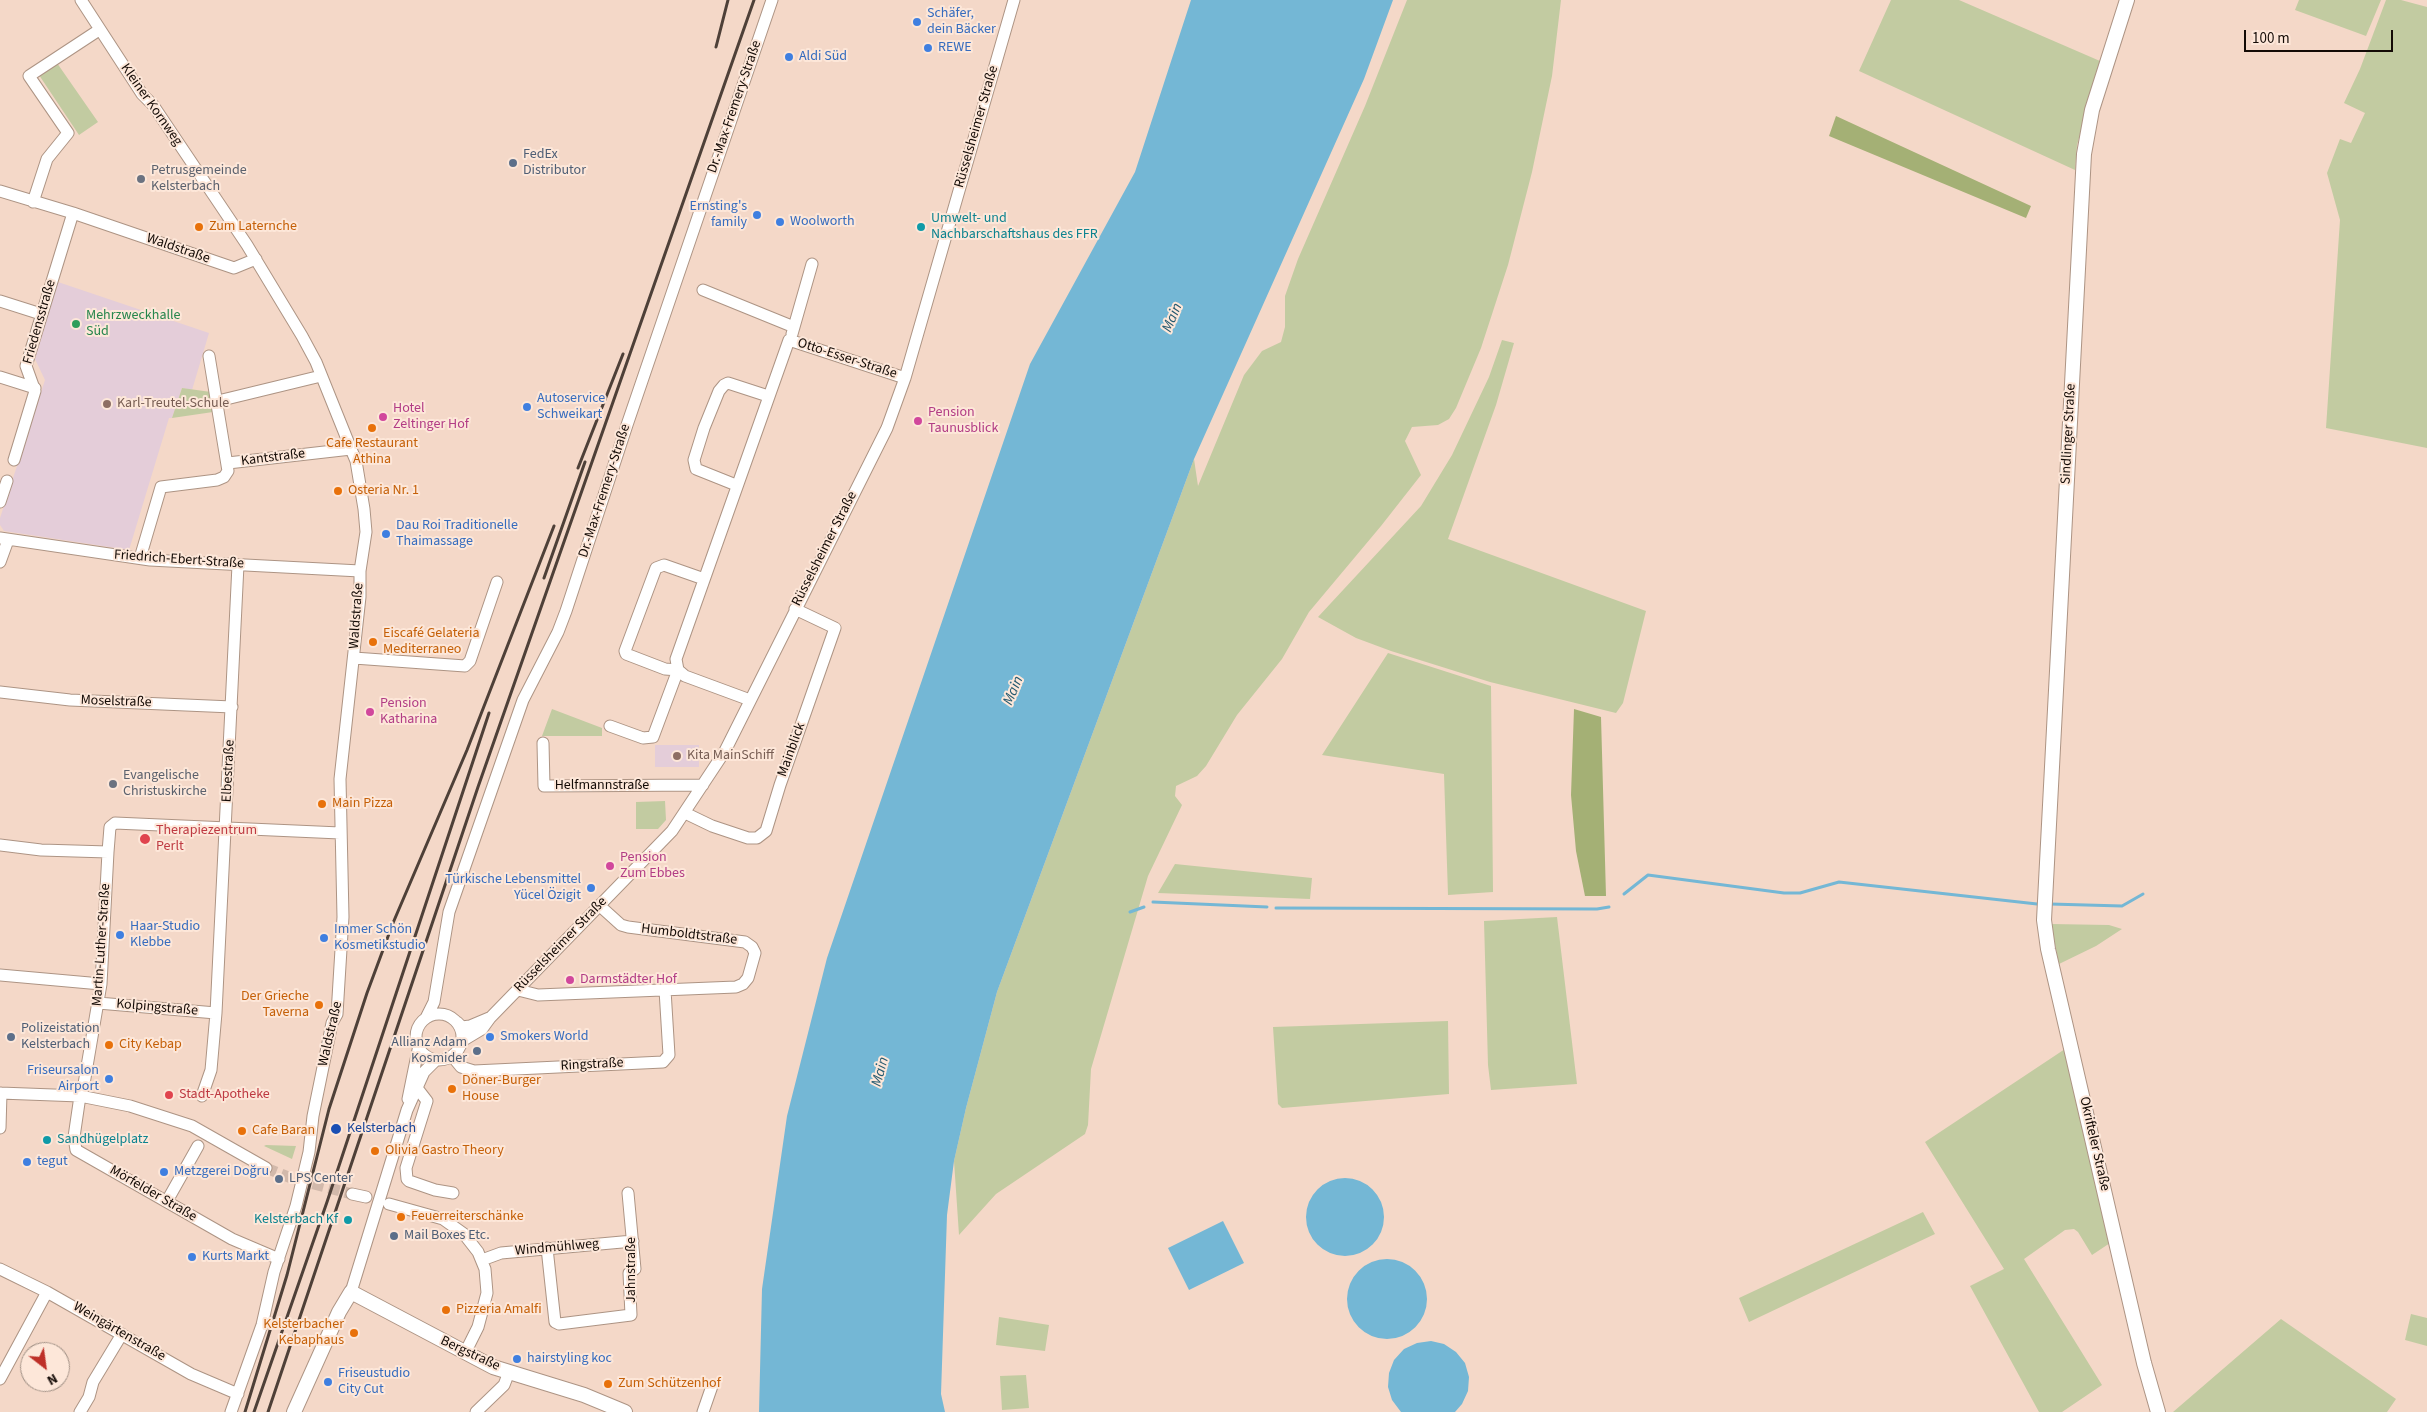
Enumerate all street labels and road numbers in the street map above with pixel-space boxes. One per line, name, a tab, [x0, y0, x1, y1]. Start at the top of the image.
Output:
street label: Dr.-Max-Fremery-Straße	[704, 38, 766, 176]
street label: Kleiner Kornweg	[116, 61, 186, 149]
street label: Rüsselsheimer Straße	[952, 64, 1002, 190]
street label: Waldstraße	[144, 230, 212, 268]
street label: Friedensstraße	[20, 278, 60, 366]
street label: Otto-Esser-Straße	[795, 335, 899, 383]
street label: Sindlinger Straße	[2058, 383, 2080, 485]
street label: Dr.-Max-Fremery-Straße	[575, 422, 635, 560]
street label: Kantstraße	[240, 446, 306, 470]
street label: Rüsselsheimer Straße	[789, 489, 861, 609]
street label: Friedrich-Ebert-Straße	[113, 547, 245, 573]
street label: Waldstraße	[346, 582, 368, 650]
street label: Moselstraße	[80, 692, 152, 712]
street label: Mainblick	[774, 721, 810, 779]
street label: Elbestraße	[219, 739, 239, 803]
street label: Helfmannstraße	[555, 778, 649, 794]
street label: Martin-Luther-Straße	[89, 883, 115, 1007]
street label: Rüsselsheimer Straße	[511, 894, 611, 996]
street label: Humboldtstraße	[640, 921, 738, 949]
street label: Kolpingstraße	[115, 996, 199, 1020]
street label: Waldstraße	[315, 1000, 347, 1068]
street label: Ringstraße	[560, 1055, 624, 1075]
street label: Okrifteler Straße	[2075, 1095, 2113, 1193]
street label: Mörfelder Straße	[106, 1162, 200, 1226]
street label: Windmühlweg	[514, 1236, 600, 1260]
street label: Jahnstraße	[624, 1237, 640, 1303]
street label: Weingärtenstraße	[70, 1299, 168, 1365]
street label: Bergstraße	[438, 1333, 502, 1375]

